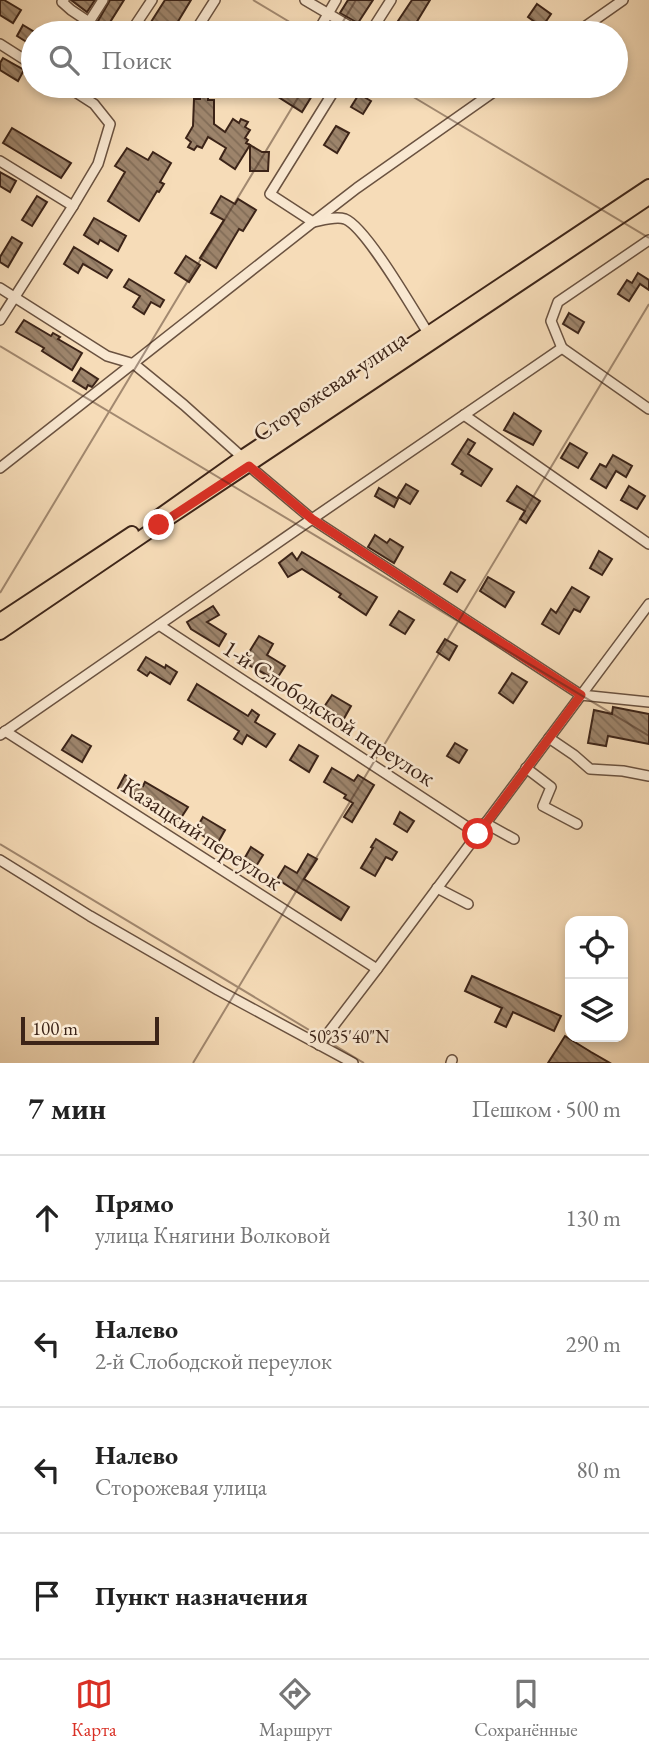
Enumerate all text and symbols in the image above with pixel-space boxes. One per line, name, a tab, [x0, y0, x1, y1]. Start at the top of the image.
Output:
search box	[21, 21, 628, 98]
icon: search	[45, 41, 83, 79]
text: Поиск	[101, 43, 172, 77]
street label: Сторожевая улица	[247, 322, 413, 449]
route end	[143, 509, 174, 540]
street label: 1-й Слободской переулок	[217, 632, 442, 793]
street label: Казацкий переулок	[116, 770, 289, 898]
route start	[462, 818, 493, 849]
map controls	[565, 916, 628, 1042]
button: locate	[565, 916, 628, 979]
button: layers	[565, 979, 628, 1042]
scale bar	[21, 1014, 159, 1046]
text: 100 m	[32, 1016, 78, 1041]
text: 50°35'40"N	[309, 1025, 390, 1048]
text: 7 мин	[28, 1089, 106, 1128]
text: Пешком · 500 m	[472, 1094, 621, 1124]
text: Прямо	[95, 1186, 174, 1220]
icon: ahead	[28, 1199, 66, 1237]
text: 130 m	[565, 1203, 621, 1233]
text: улица Княгини Волковой	[95, 1220, 330, 1250]
text: Налево	[95, 1312, 178, 1346]
icon: left	[28, 1325, 66, 1363]
text: 290 m	[565, 1329, 621, 1359]
text: 2-й Слободской переулок	[95, 1346, 332, 1376]
text: Налево	[95, 1438, 178, 1472]
icon: left	[28, 1451, 66, 1489]
text: 80 m	[576, 1455, 621, 1485]
text: Сторожевая улица	[95, 1472, 267, 1502]
icon: arrive	[28, 1577, 66, 1615]
text: Пункт назначения	[95, 1579, 308, 1613]
tab: Карта	[71, 1675, 117, 1742]
tab: Маршрут	[259, 1675, 332, 1742]
tab: Сохранённые	[474, 1675, 578, 1742]

